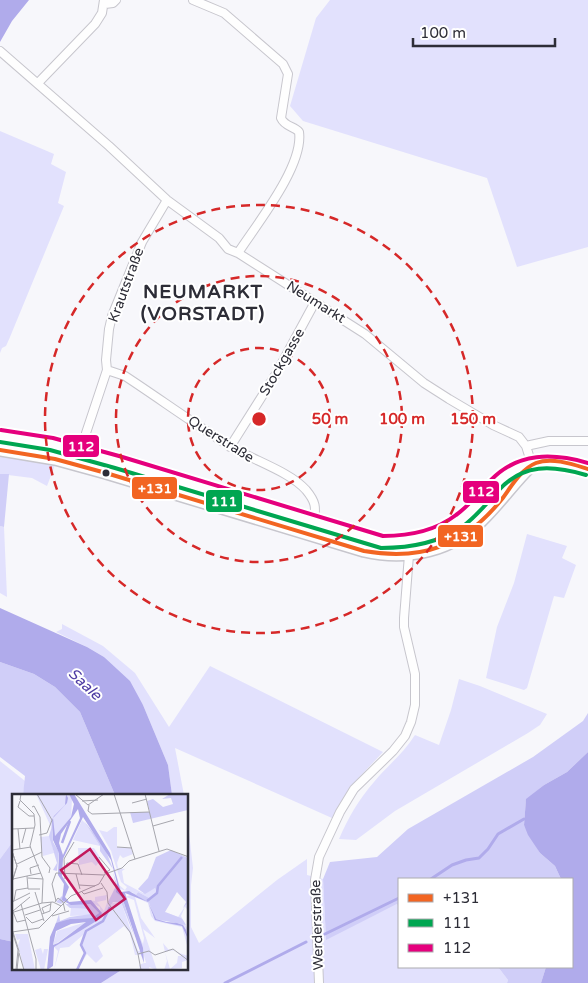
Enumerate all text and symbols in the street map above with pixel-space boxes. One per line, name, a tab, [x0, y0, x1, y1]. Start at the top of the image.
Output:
scale bar	[413, 15, 556, 47]
text: 100 m	[420, 24, 466, 42]
street label: Krautstraße	[105, 245, 147, 325]
street label: Neumarkt	[283, 277, 349, 327]
district label: NEUMARKT (VORSTADT)	[141, 281, 265, 325]
street label: Stockgasse	[256, 325, 308, 399]
centre of rings	[250, 410, 268, 428]
text: 50 m	[312, 410, 348, 428]
text: 100 m	[379, 410, 425, 428]
text: 150 m	[450, 410, 496, 428]
street label: Querstraße	[185, 412, 257, 466]
line badge: 112	[62, 434, 100, 458]
text: 112	[68, 438, 94, 455]
unlabelled marker	[101, 468, 111, 478]
line badge: +131	[131, 476, 178, 500]
text: +131	[138, 480, 172, 497]
line badge: 112	[462, 480, 500, 504]
text: 112	[468, 483, 494, 500]
line badge: 111	[205, 489, 243, 513]
text: 111	[211, 493, 237, 510]
line badge: +131	[437, 524, 484, 548]
text: +131	[444, 528, 478, 545]
water label: Saale	[65, 664, 106, 705]
inset map	[12, 794, 189, 970]
legend	[398, 878, 573, 968]
street label: Werderstraße	[307, 879, 327, 970]
text: +131	[443, 889, 480, 907]
text: 111	[443, 914, 471, 932]
text: 112	[443, 939, 471, 957]

